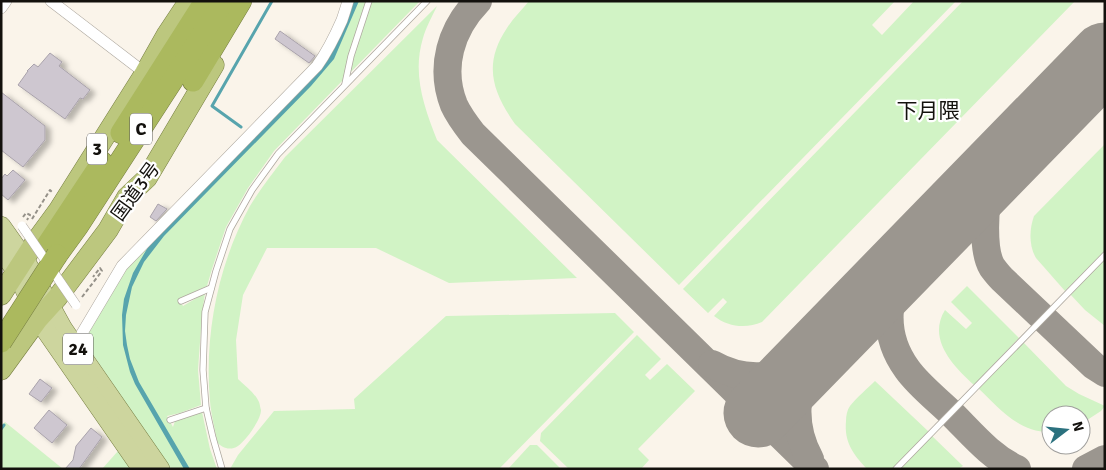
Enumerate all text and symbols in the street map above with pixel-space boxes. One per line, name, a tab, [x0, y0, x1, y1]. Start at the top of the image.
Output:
district label: 下月隈	[897, 98, 960, 124]
road number: C	[130, 114, 152, 144]
road number: 3	[87, 134, 107, 164]
street label: 国道3号	[106, 157, 165, 226]
road number: 24	[63, 334, 93, 364]
north arrow	[1041, 405, 1091, 455]
text: N	[1069, 420, 1088, 434]

